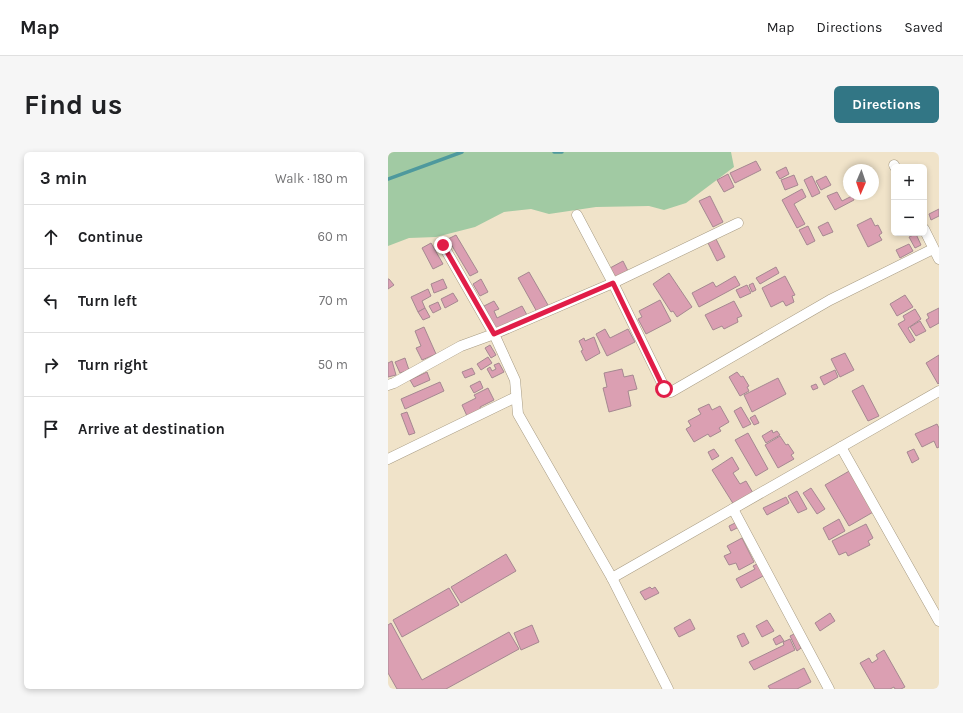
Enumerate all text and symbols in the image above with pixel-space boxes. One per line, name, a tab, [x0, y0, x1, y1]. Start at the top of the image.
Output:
text: Map	[20, 17, 59, 39]
text: Map	[767, 19, 795, 36]
text: Directions	[817, 19, 882, 36]
text: Saved	[904, 19, 943, 36]
button: Directions	[834, 86, 939, 123]
text: Find us	[24, 88, 123, 121]
north arrow	[843, 164, 879, 200]
map controls	[891, 164, 927, 236]
button: +	[891, 164, 927, 200]
text: 3 min	[40, 168, 87, 188]
text: Walk · 180 m	[275, 171, 348, 186]
button: −	[891, 200, 927, 236]
icon: ahead	[40, 226, 62, 248]
text: Continue	[78, 228, 143, 246]
text: 60 m	[318, 229, 348, 244]
route end	[434, 236, 452, 254]
icon: left	[40, 290, 62, 312]
text: Turn left	[78, 292, 137, 310]
text: 70 m	[319, 293, 348, 308]
icon: right	[40, 354, 62, 376]
text: Turn right	[78, 356, 148, 374]
text: 50 m	[318, 357, 348, 372]
route start	[655, 380, 673, 398]
icon: arrive	[40, 418, 62, 440]
text: Arrive at destination	[78, 420, 225, 438]

